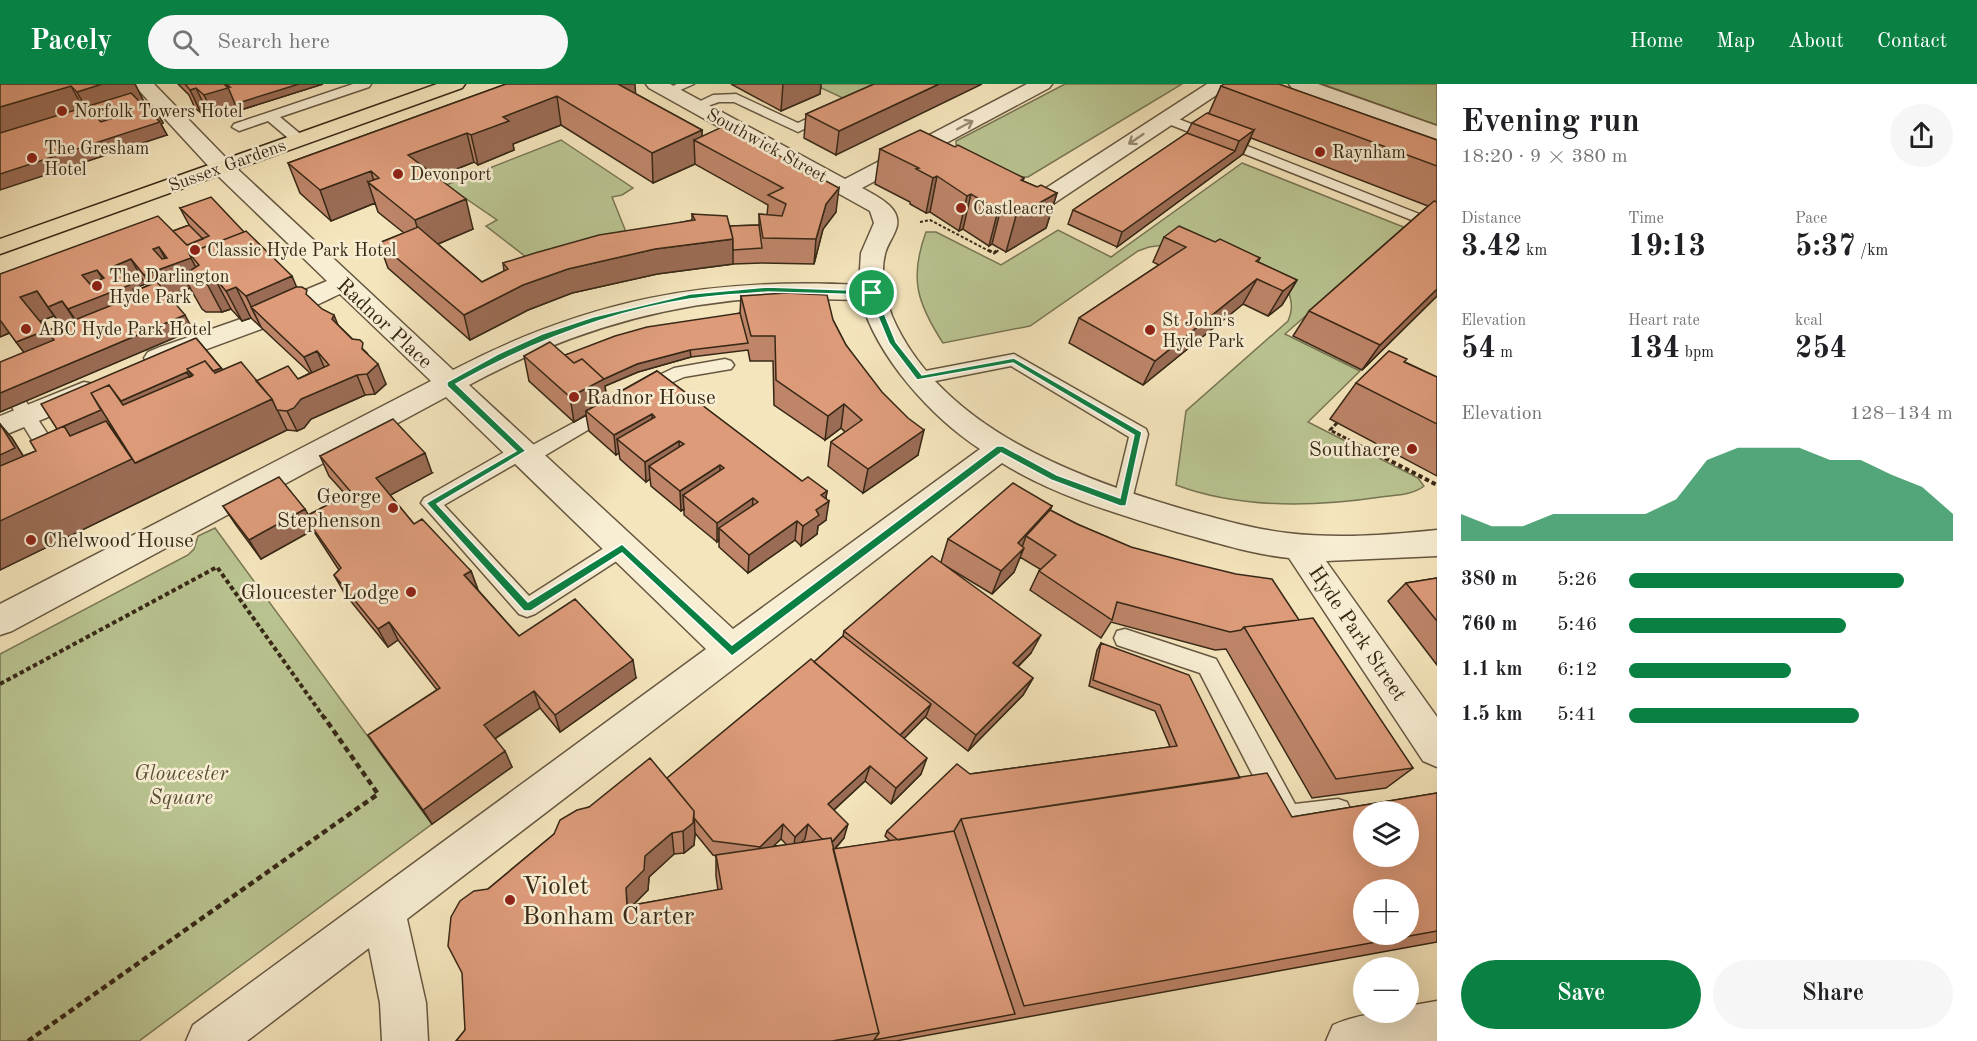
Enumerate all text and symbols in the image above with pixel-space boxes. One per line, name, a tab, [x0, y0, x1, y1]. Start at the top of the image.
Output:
search box	[148, 15, 568, 69]
icon: search	[169, 26, 202, 59]
text: Pacely	[30, 28, 112, 56]
text: Search here	[217, 31, 330, 53]
text: Home	[1630, 31, 1683, 52]
text: Map	[1716, 31, 1755, 52]
text: About	[1788, 31, 1844, 52]
text: Contact	[1877, 31, 1947, 52]
place label: Norfolk Towers Hotel	[74, 103, 243, 121]
marker: Norfolk Towers Hotel	[55, 104, 69, 118]
button: share	[1890, 104, 1953, 167]
street label: Southwick Street	[703, 105, 830, 186]
text: Evening run	[1461, 106, 1640, 139]
one-way arrow	[956, 119, 973, 131]
one-way arrow	[1128, 133, 1144, 145]
street label: Sussex Gardens	[166, 136, 289, 196]
place label: The Gresham Hotel	[44, 140, 149, 179]
place label: Raynham	[1332, 144, 1406, 162]
marker: Raynham	[1313, 145, 1327, 159]
text: 18:20 · 9 × 380 m	[1461, 147, 1628, 167]
marker: The Gresham Hotel	[25, 151, 39, 165]
place label: Devonport	[410, 166, 492, 184]
marker: Devonport	[391, 167, 405, 181]
place label: Castleacre	[973, 200, 1054, 218]
marker: Castleacre	[954, 201, 968, 215]
text: Distance	[1461, 211, 1521, 227]
text: Time	[1628, 211, 1664, 227]
text: Pace	[1795, 211, 1827, 227]
text: 3.42	[1461, 232, 1522, 262]
text: 19:13	[1628, 232, 1706, 262]
text: 5:37	[1795, 232, 1856, 262]
place label: Classic Hyde Park Hotel	[207, 242, 397, 260]
marker: Classic Hyde Park Hotel	[188, 243, 202, 257]
text: km	[1522, 243, 1547, 259]
text: /km	[1856, 243, 1888, 259]
pin	[846, 267, 897, 318]
place label: The Darlington Hyde Park	[109, 268, 230, 307]
street label: Radnor Place	[332, 275, 436, 373]
icon: arrive	[855, 276, 888, 309]
marker: The Darlington Hyde Park	[90, 279, 104, 293]
place label: St John's Hyde Park	[1162, 312, 1245, 351]
text: Elevation	[1461, 313, 1526, 329]
text: Heart rate	[1628, 313, 1700, 329]
text: kcal	[1795, 313, 1823, 329]
place label: ABC Hyde Park Hotel	[38, 321, 212, 339]
marker: ABC Hyde Park Hotel	[19, 322, 33, 336]
marker: St John's Hyde Park	[1143, 323, 1157, 337]
text: 54	[1461, 334, 1496, 364]
text: 134	[1628, 334, 1680, 364]
text: 254	[1795, 334, 1847, 364]
text: m	[1496, 345, 1513, 361]
text: bpm	[1680, 345, 1714, 361]
place label: Radnor House	[586, 388, 716, 409]
marker: Radnor House	[567, 390, 581, 404]
text: Elevation	[1461, 404, 1542, 424]
text: 128–134 m	[1850, 404, 1953, 424]
place label: Southacre	[1309, 440, 1400, 461]
marker: Southacre	[1405, 442, 1419, 456]
place label: George Stephenson	[277, 487, 381, 532]
marker: George Stephenson	[386, 501, 400, 515]
place label: Chelwood House	[43, 531, 194, 552]
marker: Chelwood House	[24, 533, 38, 547]
street label: Hyde Park Street	[1304, 562, 1410, 705]
text: 380 m	[1461, 570, 1517, 590]
text: 5:26	[1557, 570, 1597, 590]
place label: Gloucester Lodge	[241, 583, 399, 604]
marker: Gloucester Lodge	[404, 585, 418, 599]
text: 760 m	[1461, 615, 1517, 635]
text: 5:46	[1557, 615, 1597, 635]
text: 1.1 km	[1461, 660, 1523, 680]
text: 6:12	[1557, 660, 1597, 680]
text: 1.5 km	[1461, 705, 1523, 725]
text: 5:41	[1557, 705, 1597, 725]
park label: Gloucester Square	[134, 764, 229, 809]
map controls	[1353, 801, 1419, 1023]
button: layers	[1353, 801, 1419, 867]
place label: Violet Bonham Carter	[522, 874, 695, 930]
button: +	[1353, 879, 1419, 945]
marker: Violet Bonham Carter	[503, 893, 517, 907]
button: −	[1353, 957, 1419, 1023]
button: Save	[1461, 960, 1701, 1029]
button: Share	[1713, 960, 1953, 1029]

